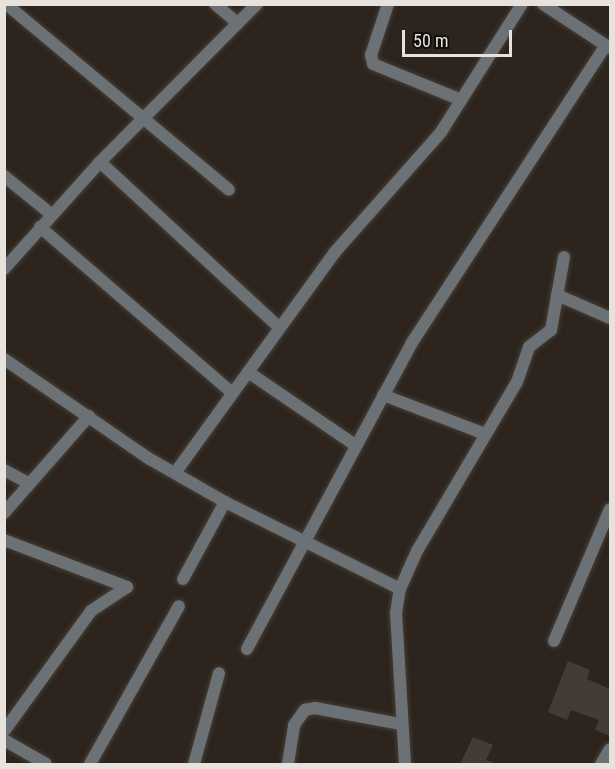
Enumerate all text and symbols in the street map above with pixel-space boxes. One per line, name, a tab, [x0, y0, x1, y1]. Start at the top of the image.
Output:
scale bar	[405, 18, 514, 56]
text: 50 m	[413, 30, 448, 51]

